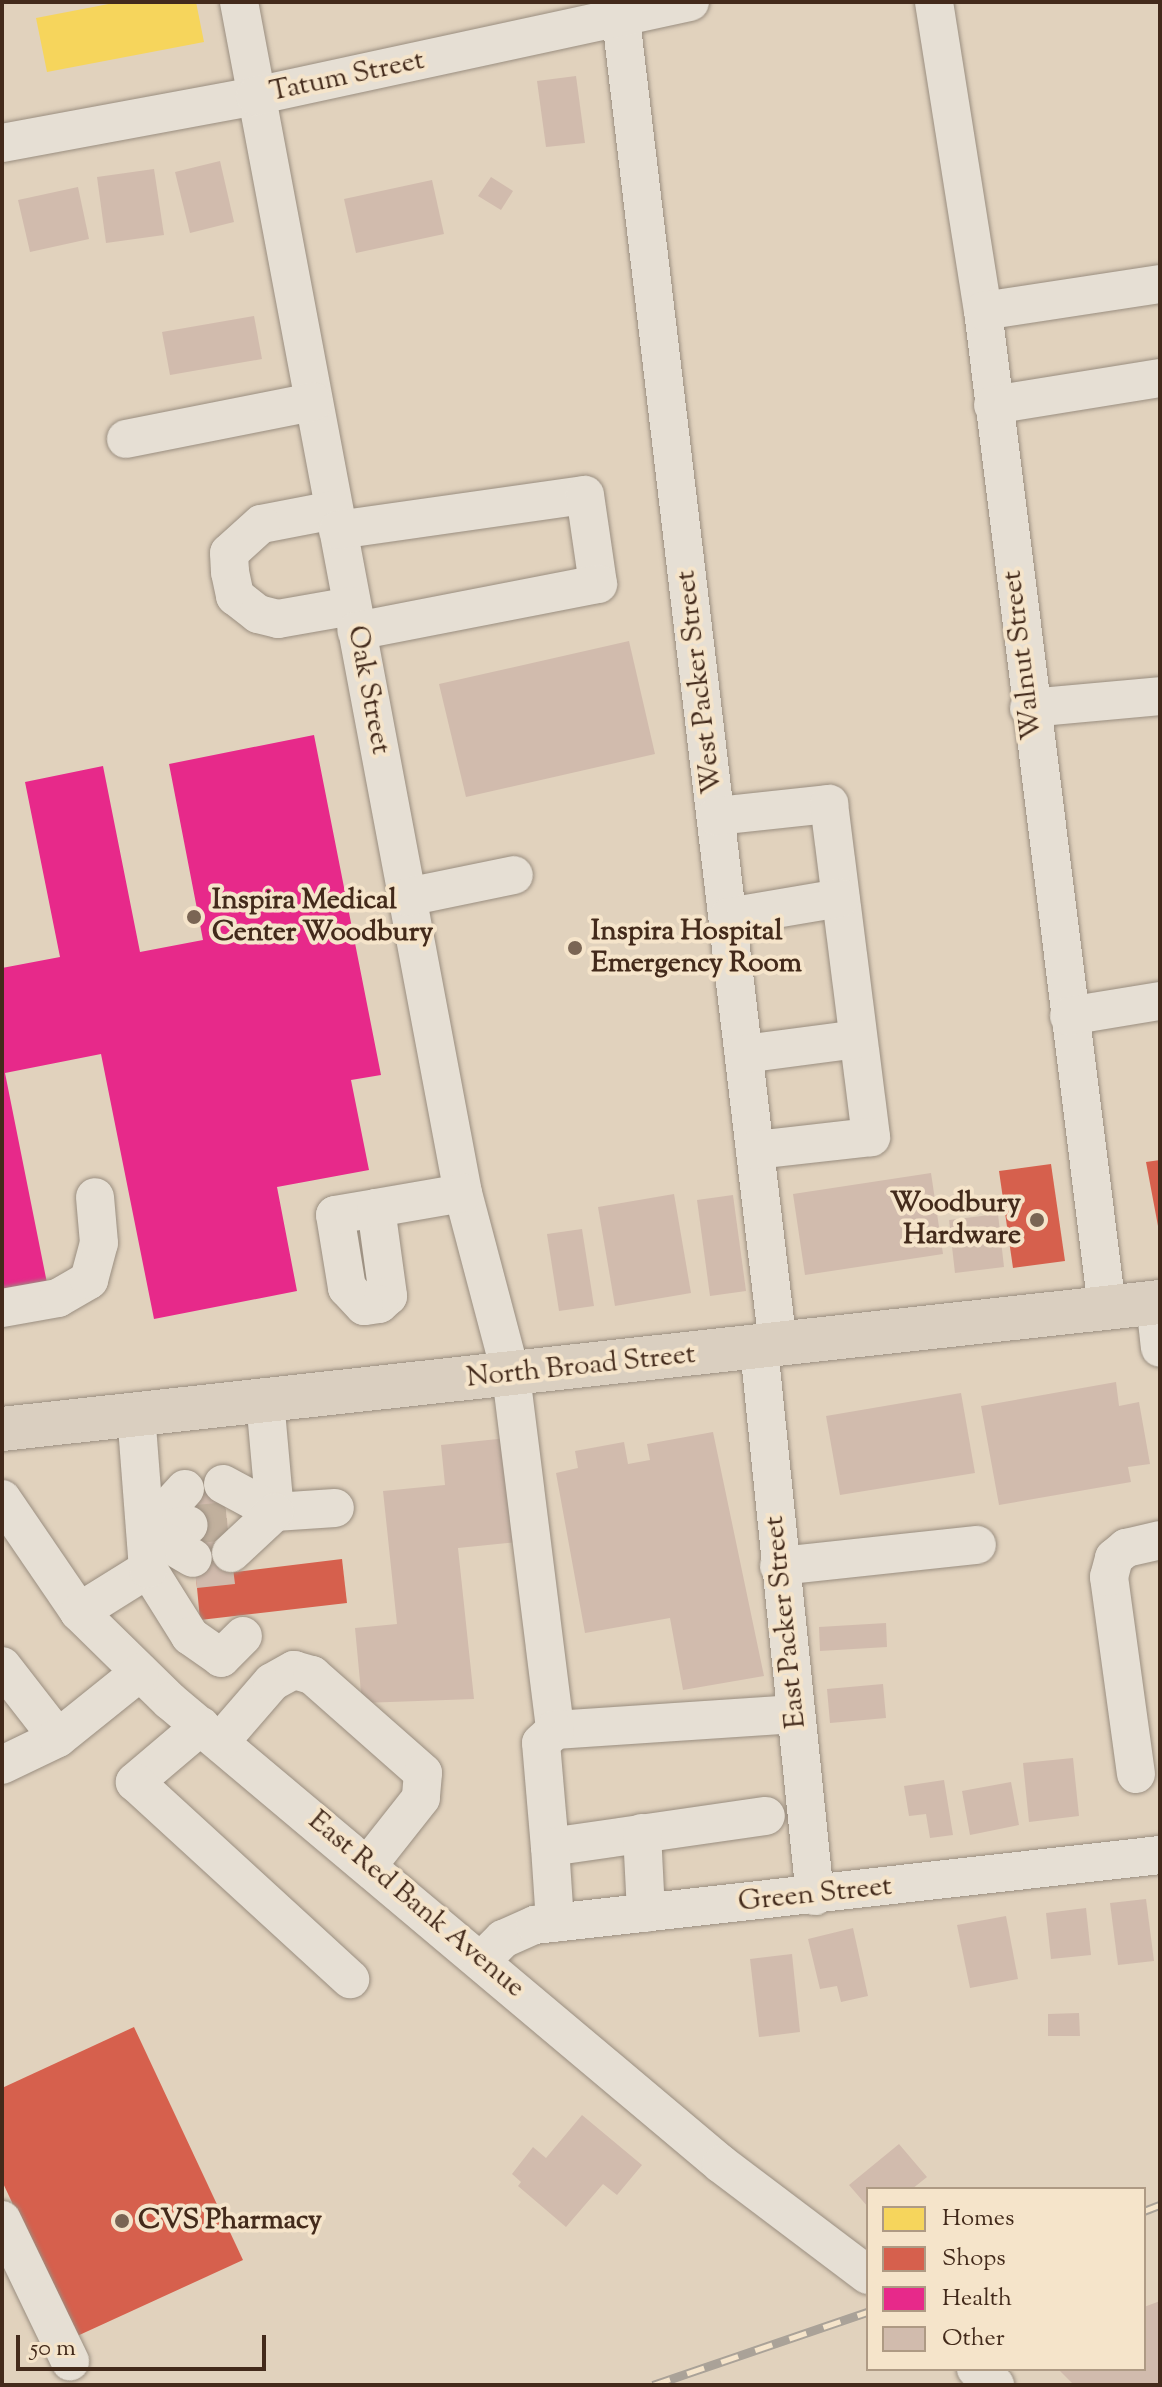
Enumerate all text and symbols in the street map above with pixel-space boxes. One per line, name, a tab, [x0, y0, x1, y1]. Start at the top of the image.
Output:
street label: Tatum Street	[267, 44, 427, 110]
street label: West Packer Street	[670, 568, 730, 796]
street label: Walnut Street	[996, 568, 1050, 742]
street label: Oak Street	[339, 623, 397, 757]
place label: Inspira Medical Center Woodbury	[212, 884, 433, 950]
marker: Inspira Medical Center Woodbury	[183, 906, 205, 928]
place label: Inspira Hospital Emergency Room	[591, 915, 802, 981]
marker: Inspira Hospital Emergency Room	[566, 939, 584, 957]
place label: Woodbury Hardware	[890, 1187, 1021, 1253]
marker: Woodbury Hardware	[1028, 1211, 1046, 1229]
street label: North Broad Street	[465, 1338, 697, 1396]
street label: East Packer Street	[758, 1514, 814, 1730]
street label: East Red Bank Avenue	[301, 1805, 531, 2005]
street label: Green Street	[737, 1870, 893, 1920]
legend	[866, 2187, 1146, 2371]
text: Homes	[942, 2202, 1014, 2236]
place label: CVS Pharmacy	[138, 2204, 322, 2238]
marker: CVS Pharmacy	[113, 2212, 131, 2230]
text: Shops	[942, 2242, 1006, 2276]
text: Health	[942, 2282, 1012, 2316]
scale bar	[20, 2319, 270, 2369]
text: Other	[942, 2322, 1005, 2356]
text: 50 m	[30, 2332, 76, 2366]

